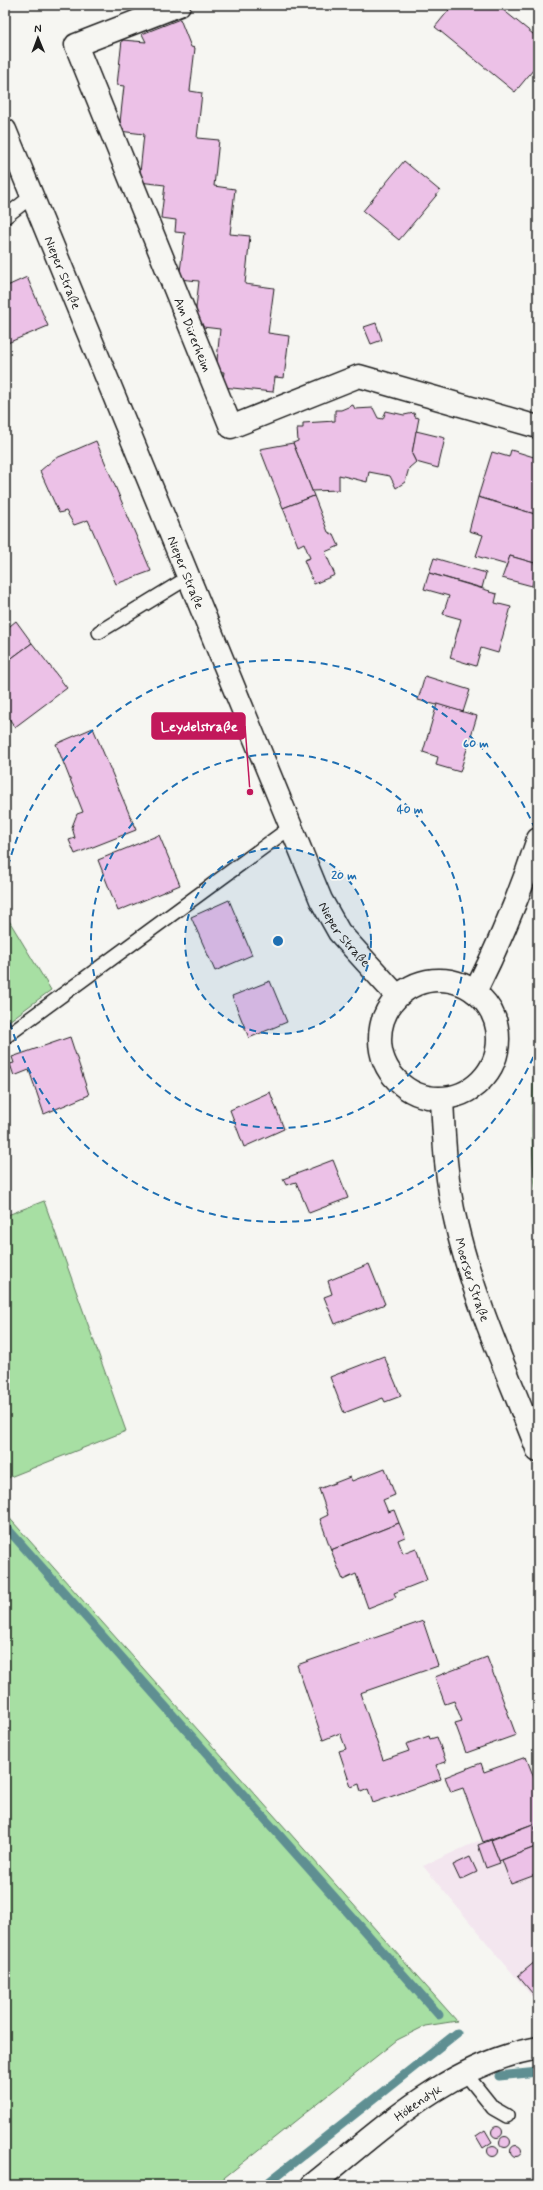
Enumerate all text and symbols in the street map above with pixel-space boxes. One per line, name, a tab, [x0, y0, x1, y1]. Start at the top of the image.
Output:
north arrow	[18, 18, 58, 58]
text: N	[34, 22, 42, 36]
street label: Nieper Straße	[40, 234, 85, 312]
street label: Am Dürerheim	[169, 295, 215, 375]
street label: Nieper Straße	[163, 534, 208, 612]
callout: Leydelstraße	[152, 713, 245, 739]
text: Leydelstraße	[160, 718, 238, 736]
text: 60 m	[463, 736, 489, 752]
text: 40 m	[397, 802, 424, 818]
text: 20 m	[331, 868, 357, 884]
street label: Nieper Straße	[314, 899, 373, 971]
centre of rings	[271, 934, 285, 948]
street label: Moerser Straße	[450, 1236, 493, 1324]
street label: Hökendyk	[391, 2081, 446, 2126]

